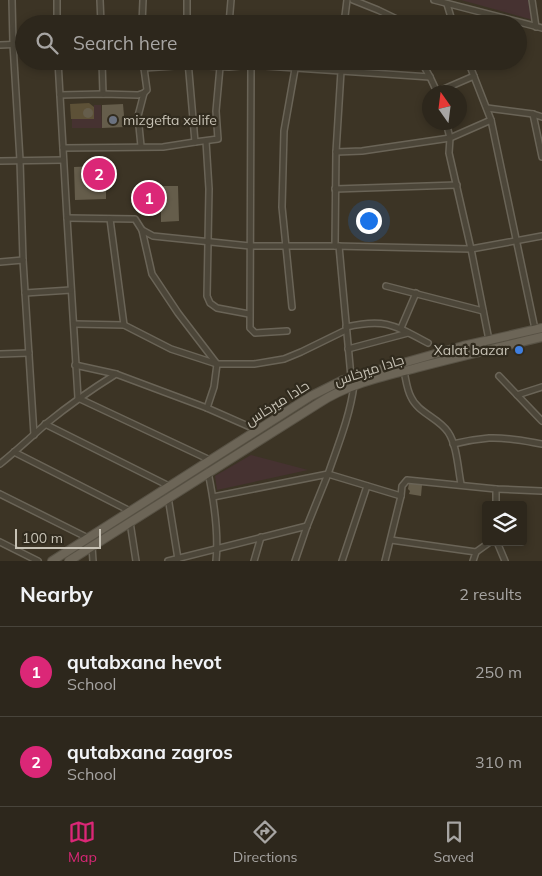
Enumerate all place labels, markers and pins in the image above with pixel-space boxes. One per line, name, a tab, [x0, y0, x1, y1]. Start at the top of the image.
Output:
place label: mizgefta xelife	[123, 111, 217, 129]
marker: mizgefta xelife	[107, 114, 119, 126]
pin: 2	[83, 155, 115, 193]
pin: 1	[133, 179, 165, 217]
place label: Xalat bazar	[434, 341, 510, 359]
marker: Xalat bazar	[513, 344, 525, 356]

